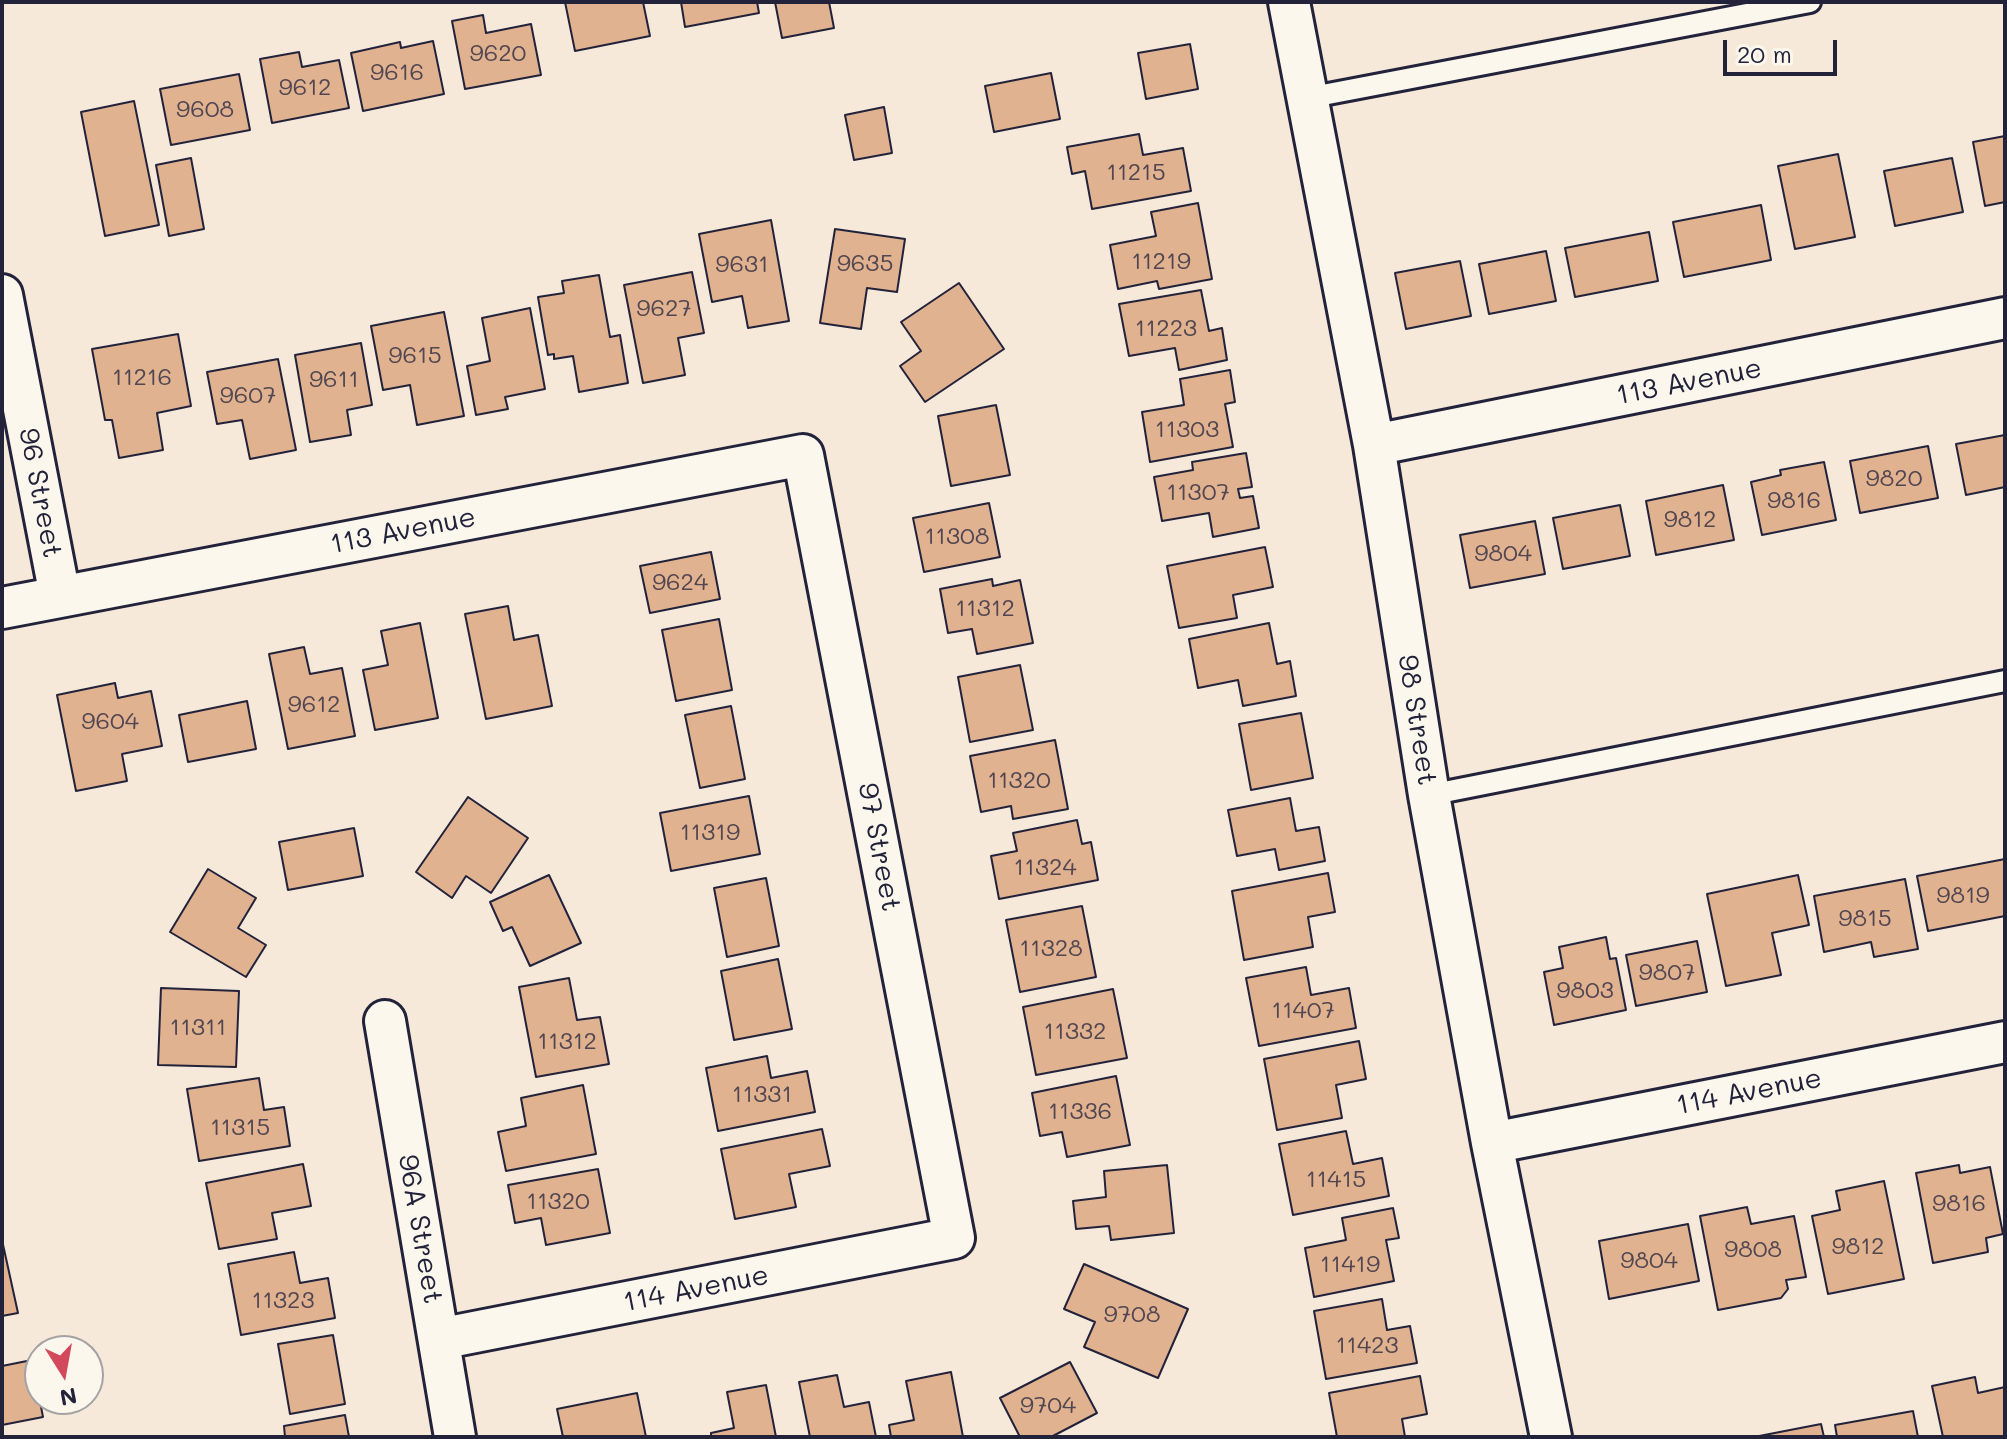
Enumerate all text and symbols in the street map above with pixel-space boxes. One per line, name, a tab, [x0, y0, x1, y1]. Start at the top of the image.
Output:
scale bar	[1727, 24, 1841, 74]
text: 20 m	[1737, 38, 1792, 69]
house number: 9620	[470, 40, 526, 68]
house number: 9616	[370, 59, 424, 87]
house number: 9612	[279, 74, 331, 102]
house number: 9608	[176, 96, 234, 124]
house number: 11215	[1106, 159, 1166, 187]
house number: 11219	[1131, 248, 1191, 276]
house number: 9635	[837, 250, 893, 278]
house number: 9631	[715, 251, 769, 279]
house number: 9627	[636, 295, 692, 323]
house number: 11223	[1135, 315, 1197, 343]
house number: 9615	[388, 342, 442, 370]
street label: 113 Avenue	[1614, 351, 1764, 413]
house number: 11216	[112, 364, 172, 392]
house number: 9611	[309, 366, 359, 394]
house number: 9607	[220, 382, 276, 410]
house number: 11303	[1155, 416, 1219, 444]
street label: 96 Street	[11, 425, 69, 561]
house number: 9820	[1866, 465, 1922, 493]
house number: 11307	[1166, 479, 1230, 507]
house number: 9816	[1767, 487, 1821, 515]
street label: 113 Avenue	[328, 500, 478, 562]
house number: 9812	[1664, 506, 1716, 534]
house number: 11308	[925, 523, 989, 551]
house number: 9804	[1474, 540, 1532, 568]
house number: 9624	[652, 569, 708, 597]
house number: 11312	[955, 595, 1015, 623]
street label: 98 Street	[1390, 652, 1444, 788]
house number: 9612	[288, 691, 340, 719]
house number: 9604	[81, 708, 139, 736]
house number: 11320	[987, 767, 1051, 795]
street label: 97 Street	[850, 780, 908, 914]
house number: 11319	[680, 819, 740, 847]
house number: 11324	[1014, 854, 1076, 882]
house number: 9819	[1936, 882, 1990, 910]
house number: 9815	[1838, 905, 1892, 933]
house number: 11328	[1019, 935, 1083, 963]
house number: 9807	[1639, 959, 1695, 987]
house number: 9803	[1556, 977, 1614, 1005]
house number: 11407	[1271, 997, 1335, 1025]
house number: 11311	[170, 1014, 226, 1042]
house number: 11332	[1044, 1018, 1106, 1046]
house number: 11312	[537, 1028, 597, 1056]
street label: 114 Avenue	[1673, 1061, 1825, 1123]
house number: 11331	[732, 1081, 792, 1109]
house number: 11336	[1048, 1098, 1112, 1126]
house number: 11315	[210, 1114, 270, 1142]
street label: 96A Street	[390, 1152, 450, 1306]
house number: 11415	[1306, 1166, 1366, 1194]
house number: 11320	[526, 1188, 590, 1216]
house number: 9816	[1932, 1190, 1986, 1218]
house number: 9812	[1832, 1233, 1884, 1261]
house number: 9808	[1724, 1236, 1782, 1264]
house number: 9804	[1620, 1247, 1678, 1275]
house number: 11419	[1320, 1251, 1380, 1279]
street label: 114 Avenue	[620, 1258, 772, 1320]
house number: 11323	[252, 1287, 314, 1315]
house number: 9708	[1104, 1301, 1160, 1329]
house number: 11423	[1336, 1332, 1398, 1360]
north arrow	[24, 1335, 104, 1415]
text: N	[57, 1381, 79, 1413]
house number: 9704	[1020, 1392, 1076, 1420]

